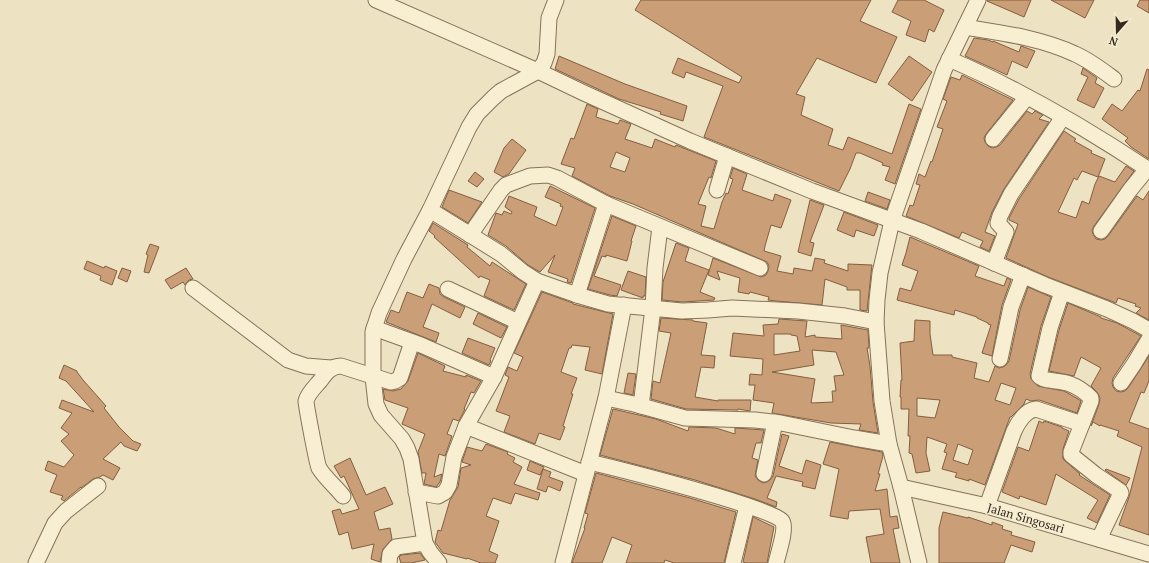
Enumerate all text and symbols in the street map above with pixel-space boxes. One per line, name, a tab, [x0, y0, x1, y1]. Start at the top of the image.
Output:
north arrow	[1097, 12, 1137, 52]
text: N	[1107, 33, 1120, 49]
street label: Jalan Singosari	[986, 500, 1067, 536]

